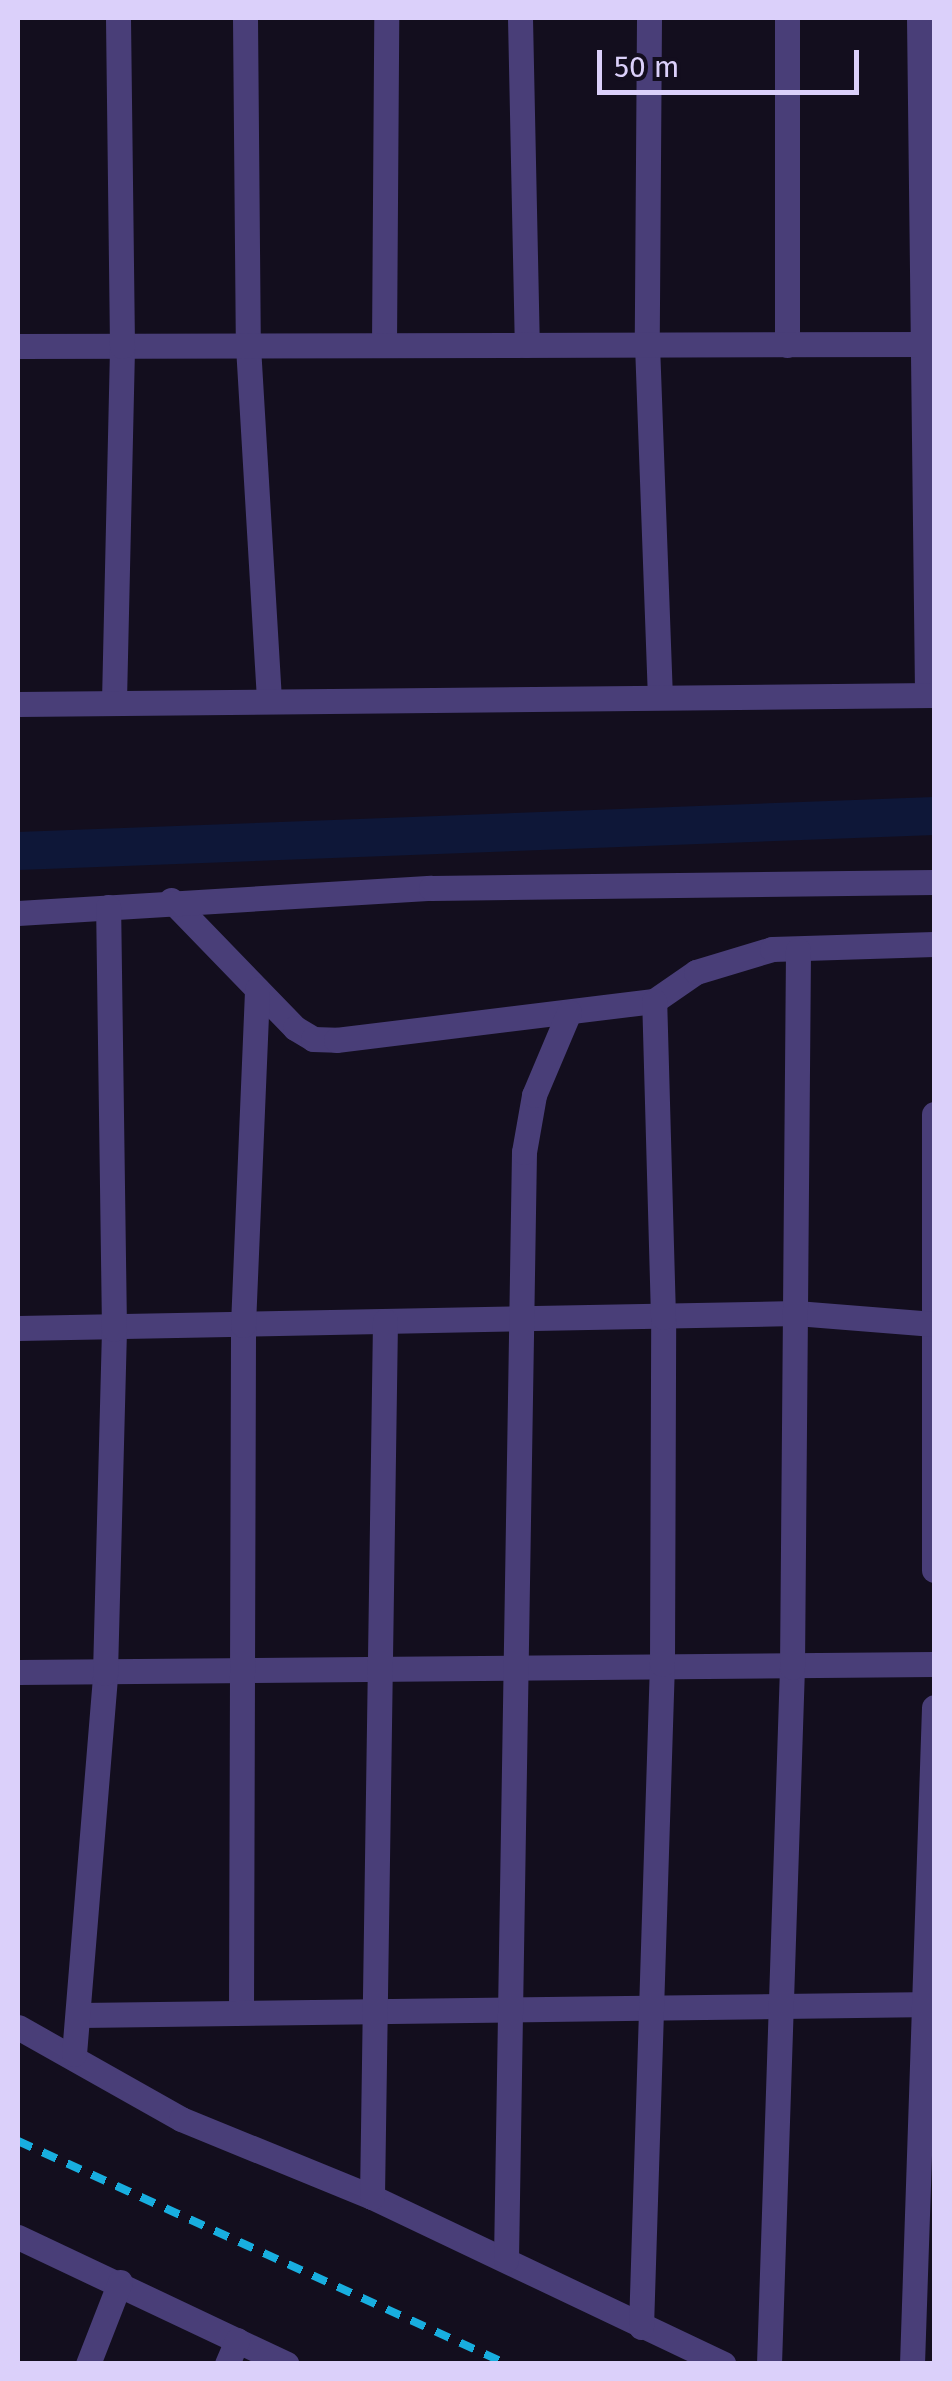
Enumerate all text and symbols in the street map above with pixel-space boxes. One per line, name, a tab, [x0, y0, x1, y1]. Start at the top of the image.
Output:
scale bar	[602, 30, 864, 92]
text: 50 m	[614, 49, 679, 85]

